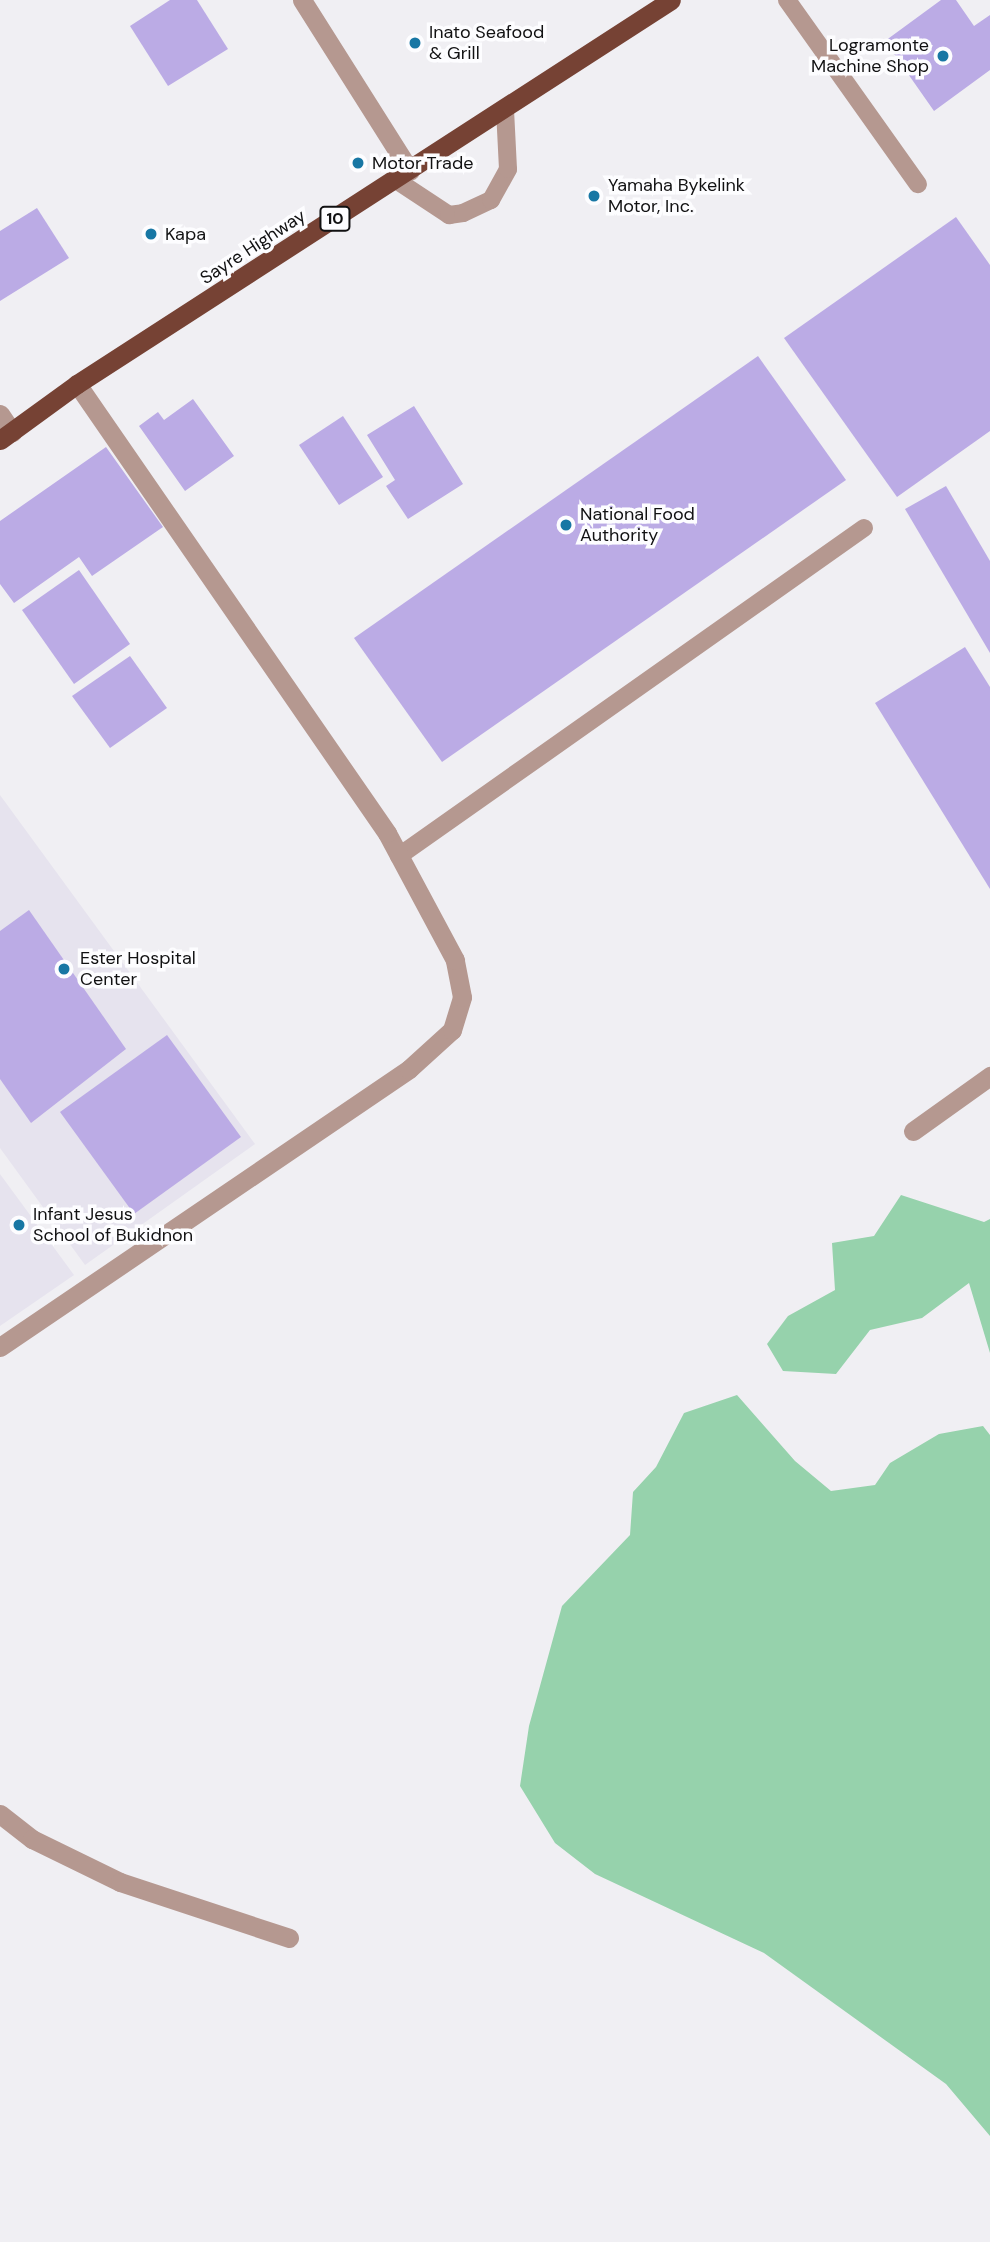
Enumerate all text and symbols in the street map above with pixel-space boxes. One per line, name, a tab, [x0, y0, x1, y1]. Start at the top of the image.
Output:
place label: Inato Seafood & Grill	[429, 22, 544, 64]
marker: Inato Seafood & Grill	[407, 35, 423, 51]
place label: Logramonte Machine Shop	[811, 35, 929, 78]
marker: Logramonte Machine Shop	[935, 48, 951, 64]
place label: Motor Trade	[372, 152, 473, 174]
marker: Motor Trade	[350, 155, 366, 171]
place label: Yamaha Bykelink Motor, Inc.	[608, 175, 745, 218]
marker: Yamaha Bykelink Motor, Inc.	[586, 188, 602, 204]
street label: Sayre Highway	[196, 205, 310, 289]
road number: 10	[319, 206, 351, 232]
place label: Kapa	[165, 223, 206, 245]
marker: Kapa	[143, 226, 159, 242]
place label: National Food Authority	[580, 504, 695, 546]
marker: National Food Authority	[558, 517, 574, 533]
place label: Ester Hospital Center	[80, 948, 196, 990]
marker: Ester Hospital Center	[54, 959, 74, 979]
place label: Infant Jesus School of Bukidnon	[33, 1204, 193, 1246]
marker: Infant Jesus School of Bukidnon	[11, 1217, 27, 1233]

